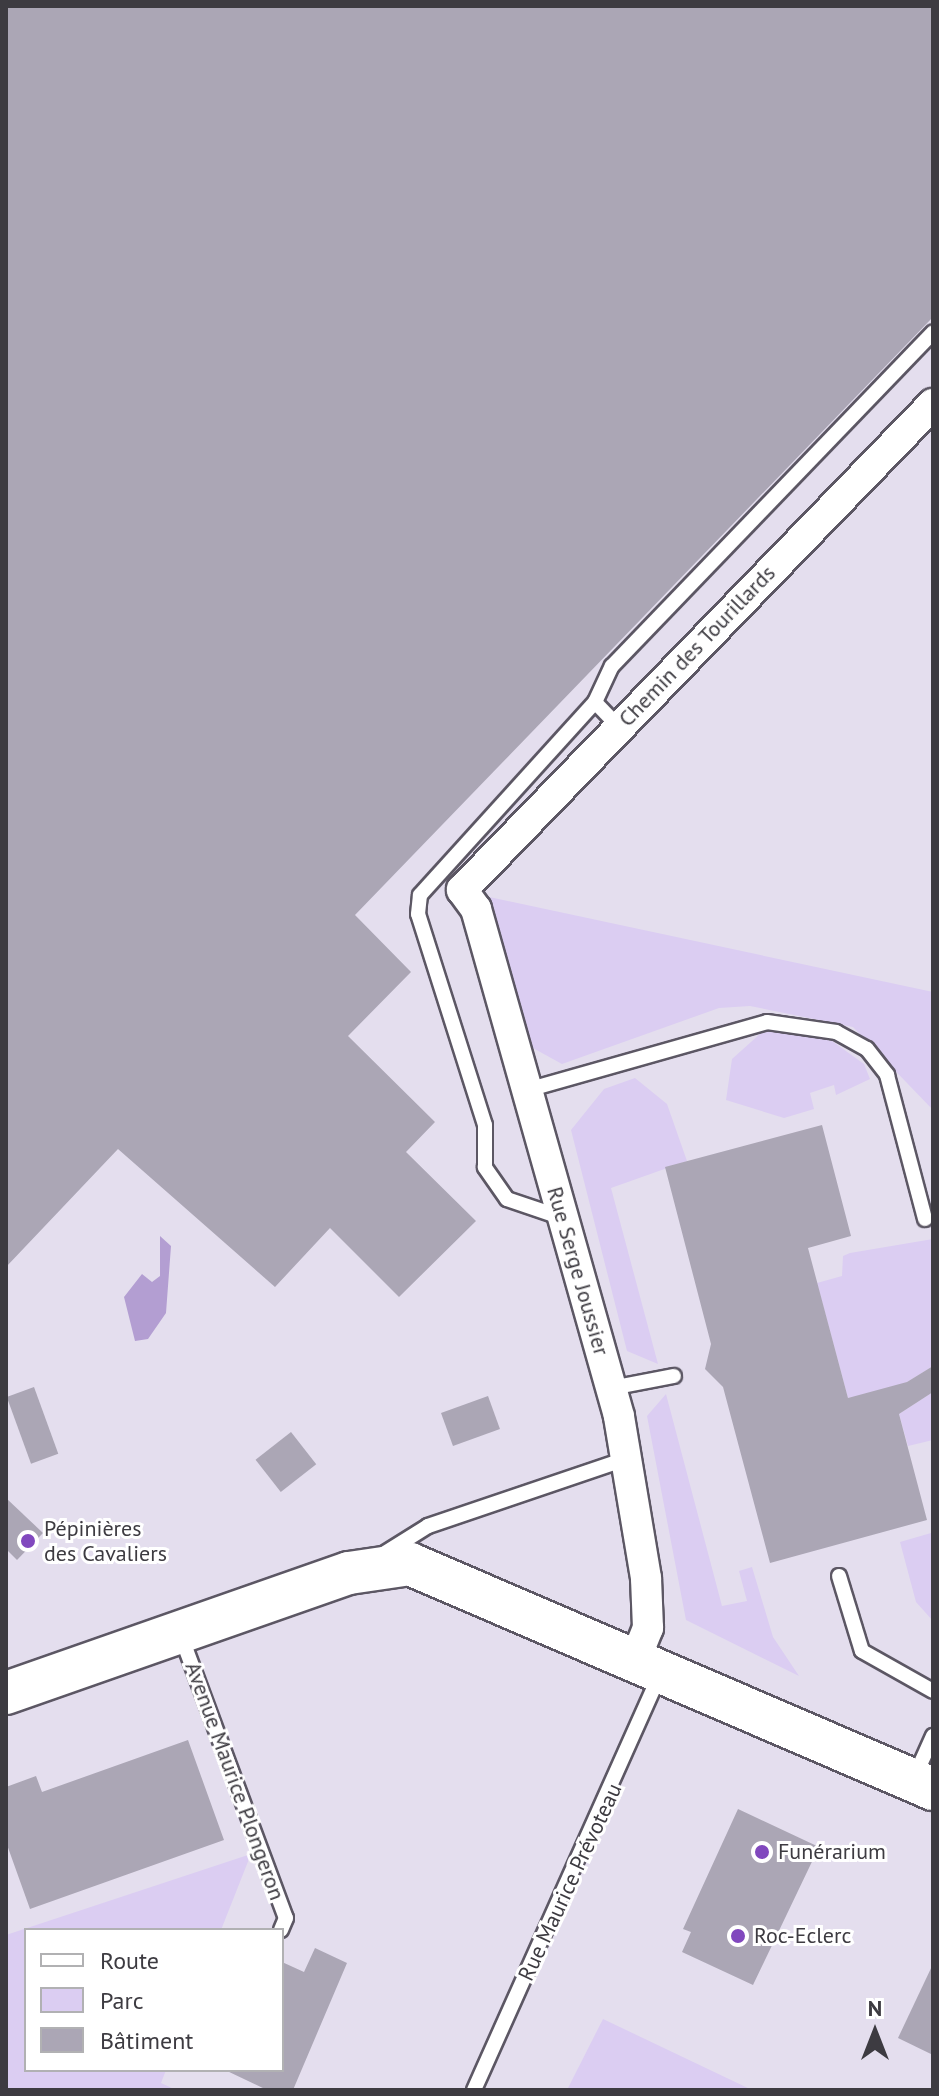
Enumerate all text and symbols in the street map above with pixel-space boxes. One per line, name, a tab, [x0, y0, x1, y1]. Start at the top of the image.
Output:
street label: Chemin des Tourillards	[613, 560, 781, 732]
street label: Rue Serge Joussier	[541, 1184, 615, 1358]
place label: Pépinières des Cavaliers	[44, 1515, 167, 1566]
marker: Pépinières des Cavaliers	[19, 1532, 37, 1550]
street label: Avenue Maurice Plongeron	[180, 1658, 290, 1904]
street label: Rue Maurice Prévoteau	[513, 1779, 627, 1985]
place label: Funérarium	[778, 1839, 886, 1865]
marker: Funérarium	[753, 1843, 771, 1861]
place label: Roc-Eclerc	[754, 1923, 851, 1949]
marker: Roc-Eclerc	[729, 1927, 747, 1945]
legend	[24, 1928, 284, 2072]
text: Route	[100, 1945, 159, 1976]
text: Parc	[100, 1985, 143, 2016]
north arrow	[835, 1992, 915, 2072]
text: N	[868, 1994, 882, 2022]
text: Bâtiment	[100, 2025, 193, 2056]

